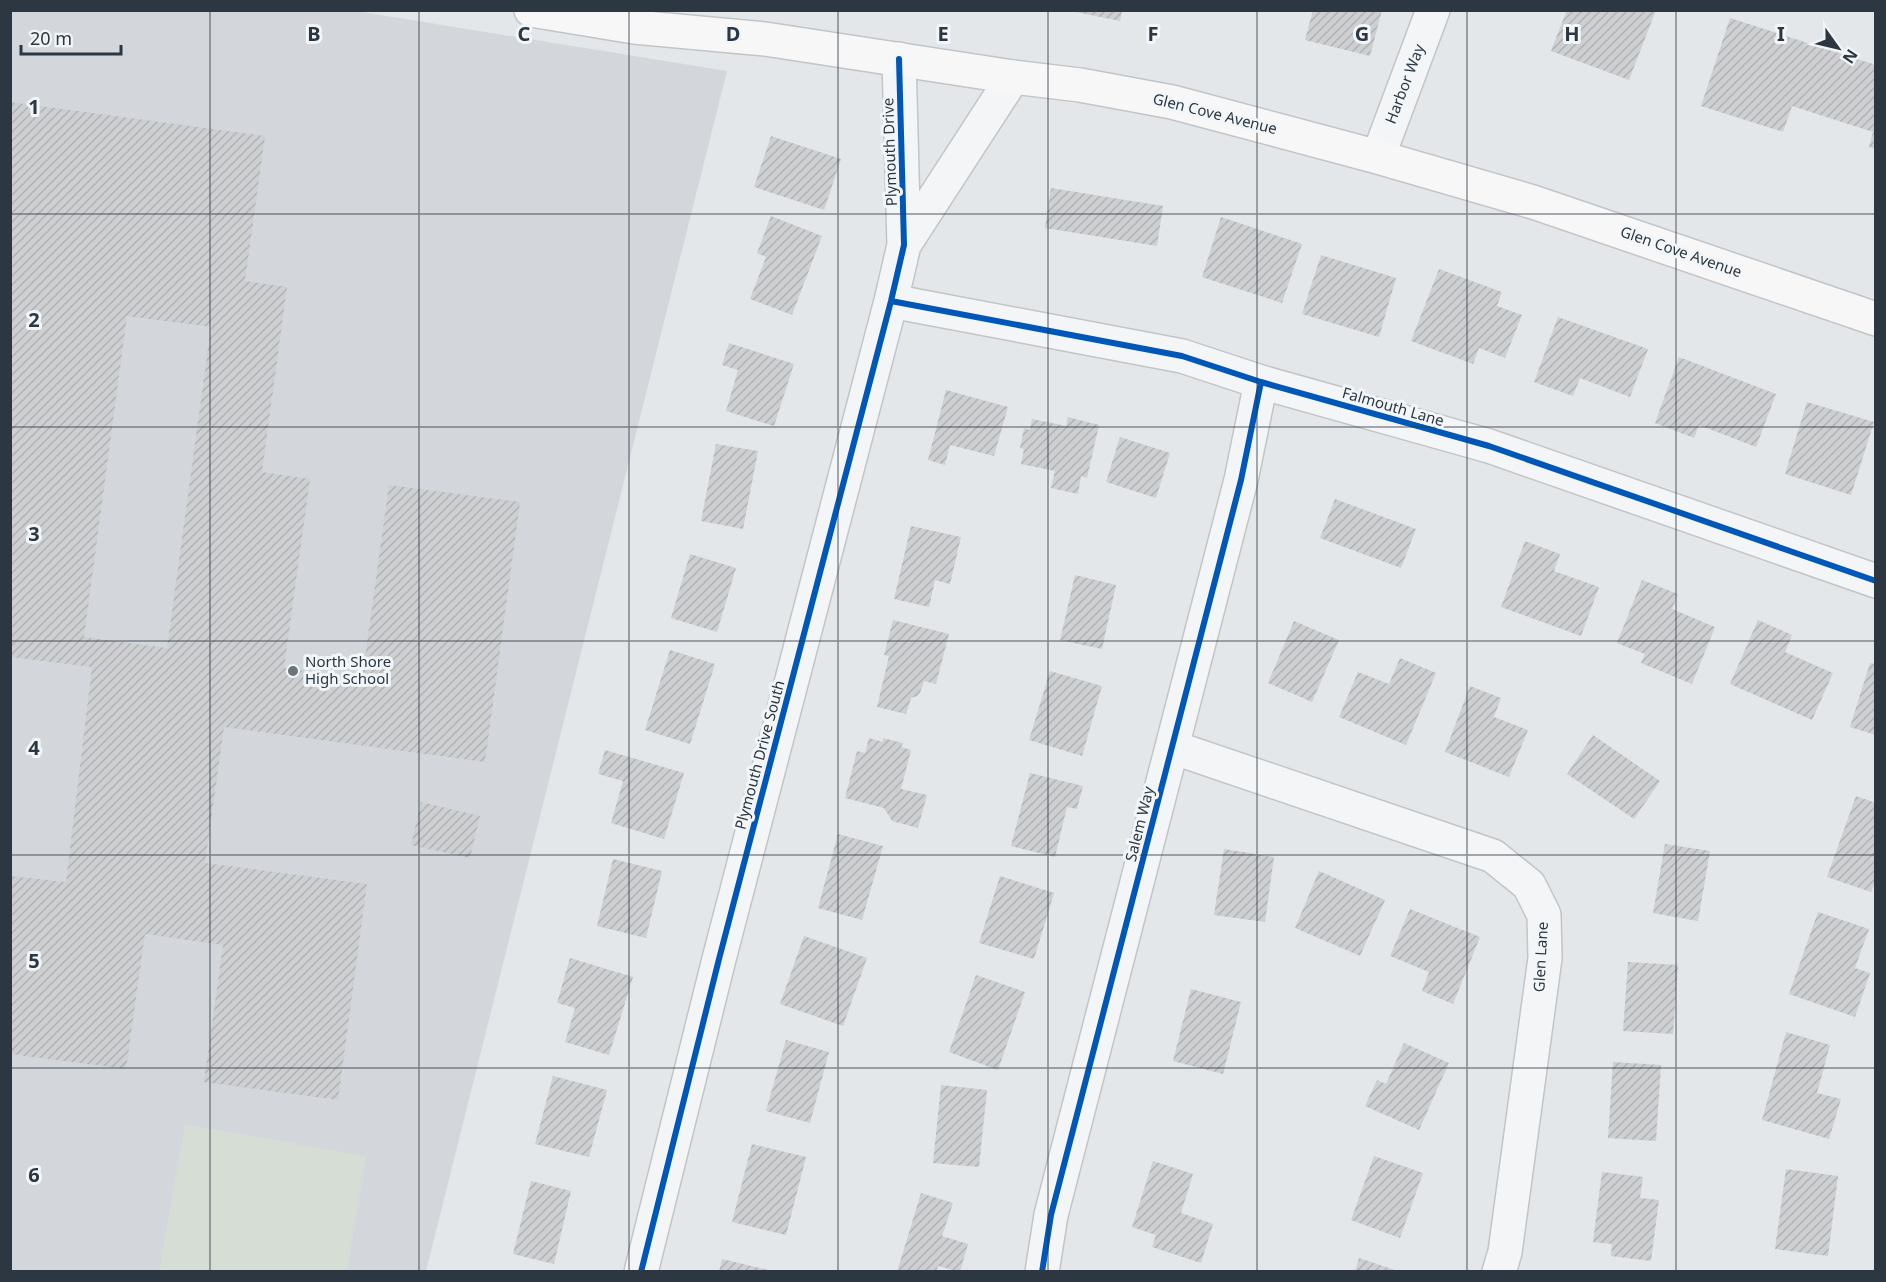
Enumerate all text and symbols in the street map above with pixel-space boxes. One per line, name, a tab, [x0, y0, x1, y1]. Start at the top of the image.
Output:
scale bar	[21, 18, 122, 56]
north arrow	[1808, 18, 1868, 78]
text: B	[307, 20, 321, 47]
text: C	[518, 20, 531, 47]
text: D	[726, 20, 740, 47]
text: E	[937, 20, 949, 47]
text: F	[1148, 20, 1158, 47]
text: G	[1355, 20, 1369, 47]
text: H	[1564, 20, 1580, 47]
text: I	[1777, 20, 1785, 47]
text: 20 m	[30, 26, 72, 50]
street label: Harbor Way	[1380, 41, 1429, 126]
text: N	[1838, 45, 1863, 68]
street label: Glen Cove Avenue	[1151, 88, 1279, 138]
text: 1	[28, 93, 40, 120]
street label: Plymouth Drive	[877, 97, 901, 207]
street label: Glen Cove Avenue	[1618, 221, 1745, 281]
text: 2	[28, 306, 40, 333]
street label: Falmouth Lane	[1340, 382, 1447, 430]
text: 3	[28, 520, 40, 547]
place label: North Shore High School	[305, 651, 391, 688]
marker: North Shore High School	[286, 664, 300, 678]
street label: Plymouth Drive South	[729, 678, 789, 832]
text: 4	[28, 734, 40, 761]
street label: Salem Way	[1120, 784, 1158, 863]
street label: Glen Lane	[1528, 921, 1552, 993]
text: 5	[28, 947, 40, 974]
text: 6	[28, 1161, 40, 1188]

